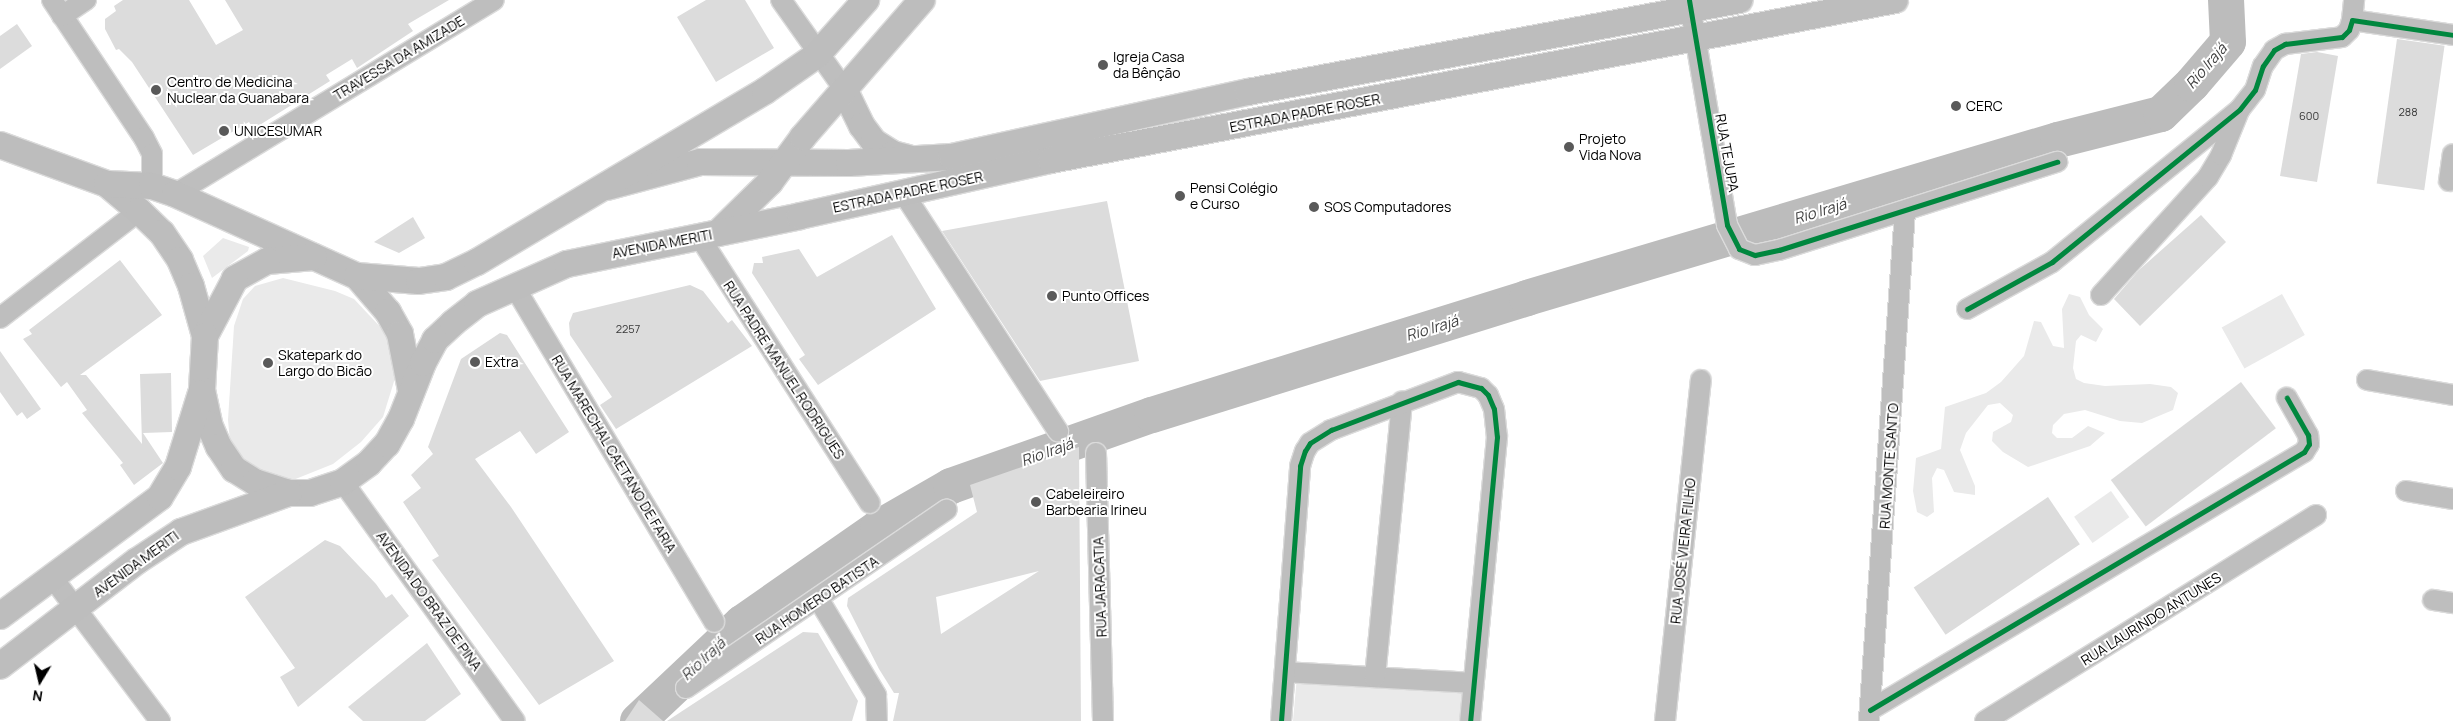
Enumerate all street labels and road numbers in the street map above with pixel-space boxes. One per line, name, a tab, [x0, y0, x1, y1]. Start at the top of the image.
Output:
street label: TRAVESSA DA AMIZADE	[330, 12, 468, 104]
street label: ESTRADA PADRE ROSER	[1228, 90, 1382, 136]
street label: RUA TEJUPA	[1712, 113, 1742, 193]
street label: ESTRADA PADRE ROSER	[831, 168, 985, 216]
street label: AVENIDA MERITI	[611, 226, 713, 262]
street label: RUA PADRE MANUEL RODRIGUES	[720, 277, 848, 463]
street label: RUA MARECHAL CAETANO DE FARIA	[548, 352, 680, 556]
street label: RUA MONTE SANTO	[1876, 403, 1902, 529]
street label: RUA JOSÉ VIEIRA FILHO	[1667, 477, 1699, 625]
street label: AVENIDA MERITI	[90, 527, 182, 601]
street label: AVENIDA DO BRAZ DE PINA	[373, 528, 485, 674]
street label: RUA JARACATIA	[1090, 536, 1110, 638]
street label: RUA HOMERO BATISTA	[752, 553, 882, 647]
street label: RUA LAURINDO ANTUNES	[2078, 569, 2224, 669]

